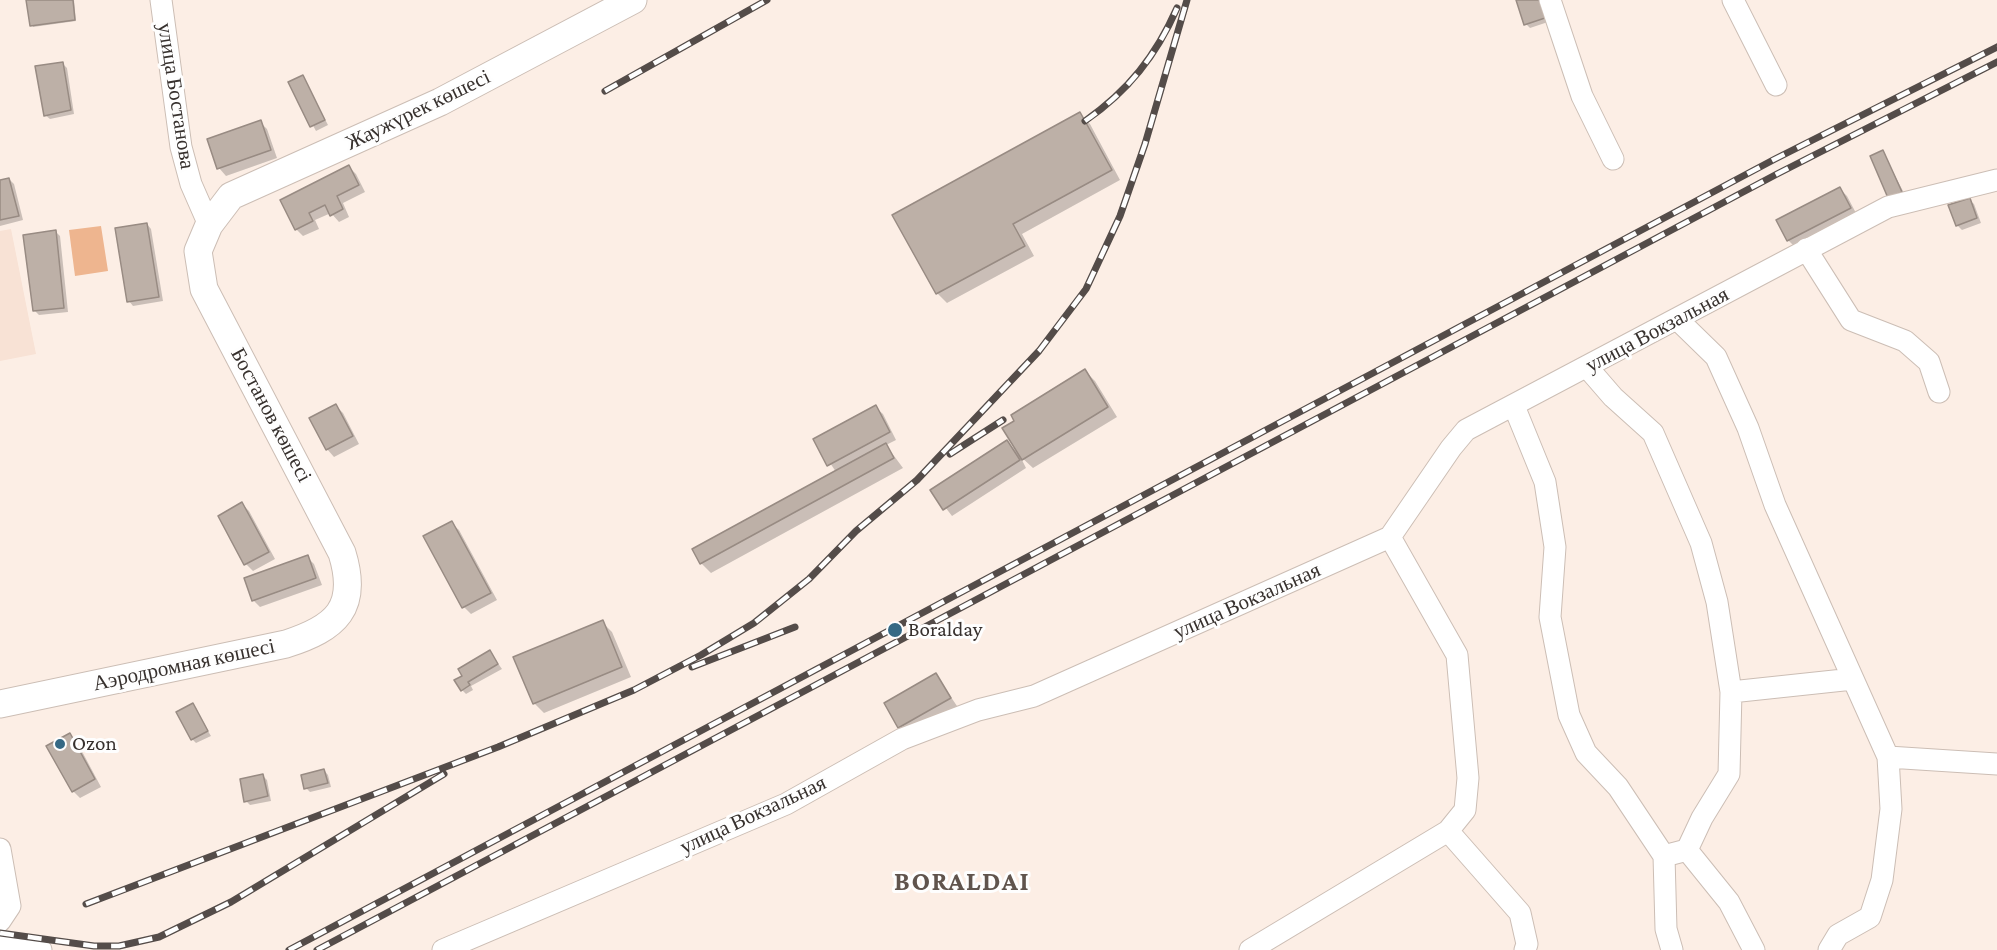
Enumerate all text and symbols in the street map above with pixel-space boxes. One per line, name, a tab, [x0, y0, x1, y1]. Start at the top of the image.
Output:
street label: улица Бостанова	[152, 21, 200, 171]
street label: Жаужүрек көшесі	[342, 64, 494, 156]
street label: улица Вокзальная	[1581, 282, 1733, 378]
street label: Бостанов көшесі	[225, 343, 317, 487]
street label: улица Вокзальная	[1170, 557, 1324, 645]
place label: Boralday	[908, 617, 983, 643]
marker: Boralday	[886, 621, 904, 639]
street label: Аэродромная көшесі	[91, 633, 277, 697]
place label: Ozon	[72, 731, 117, 757]
marker: Ozon	[53, 737, 67, 751]
street label: улица Вокзальная	[676, 770, 830, 860]
district label: BORALDAI	[894, 866, 1030, 898]

